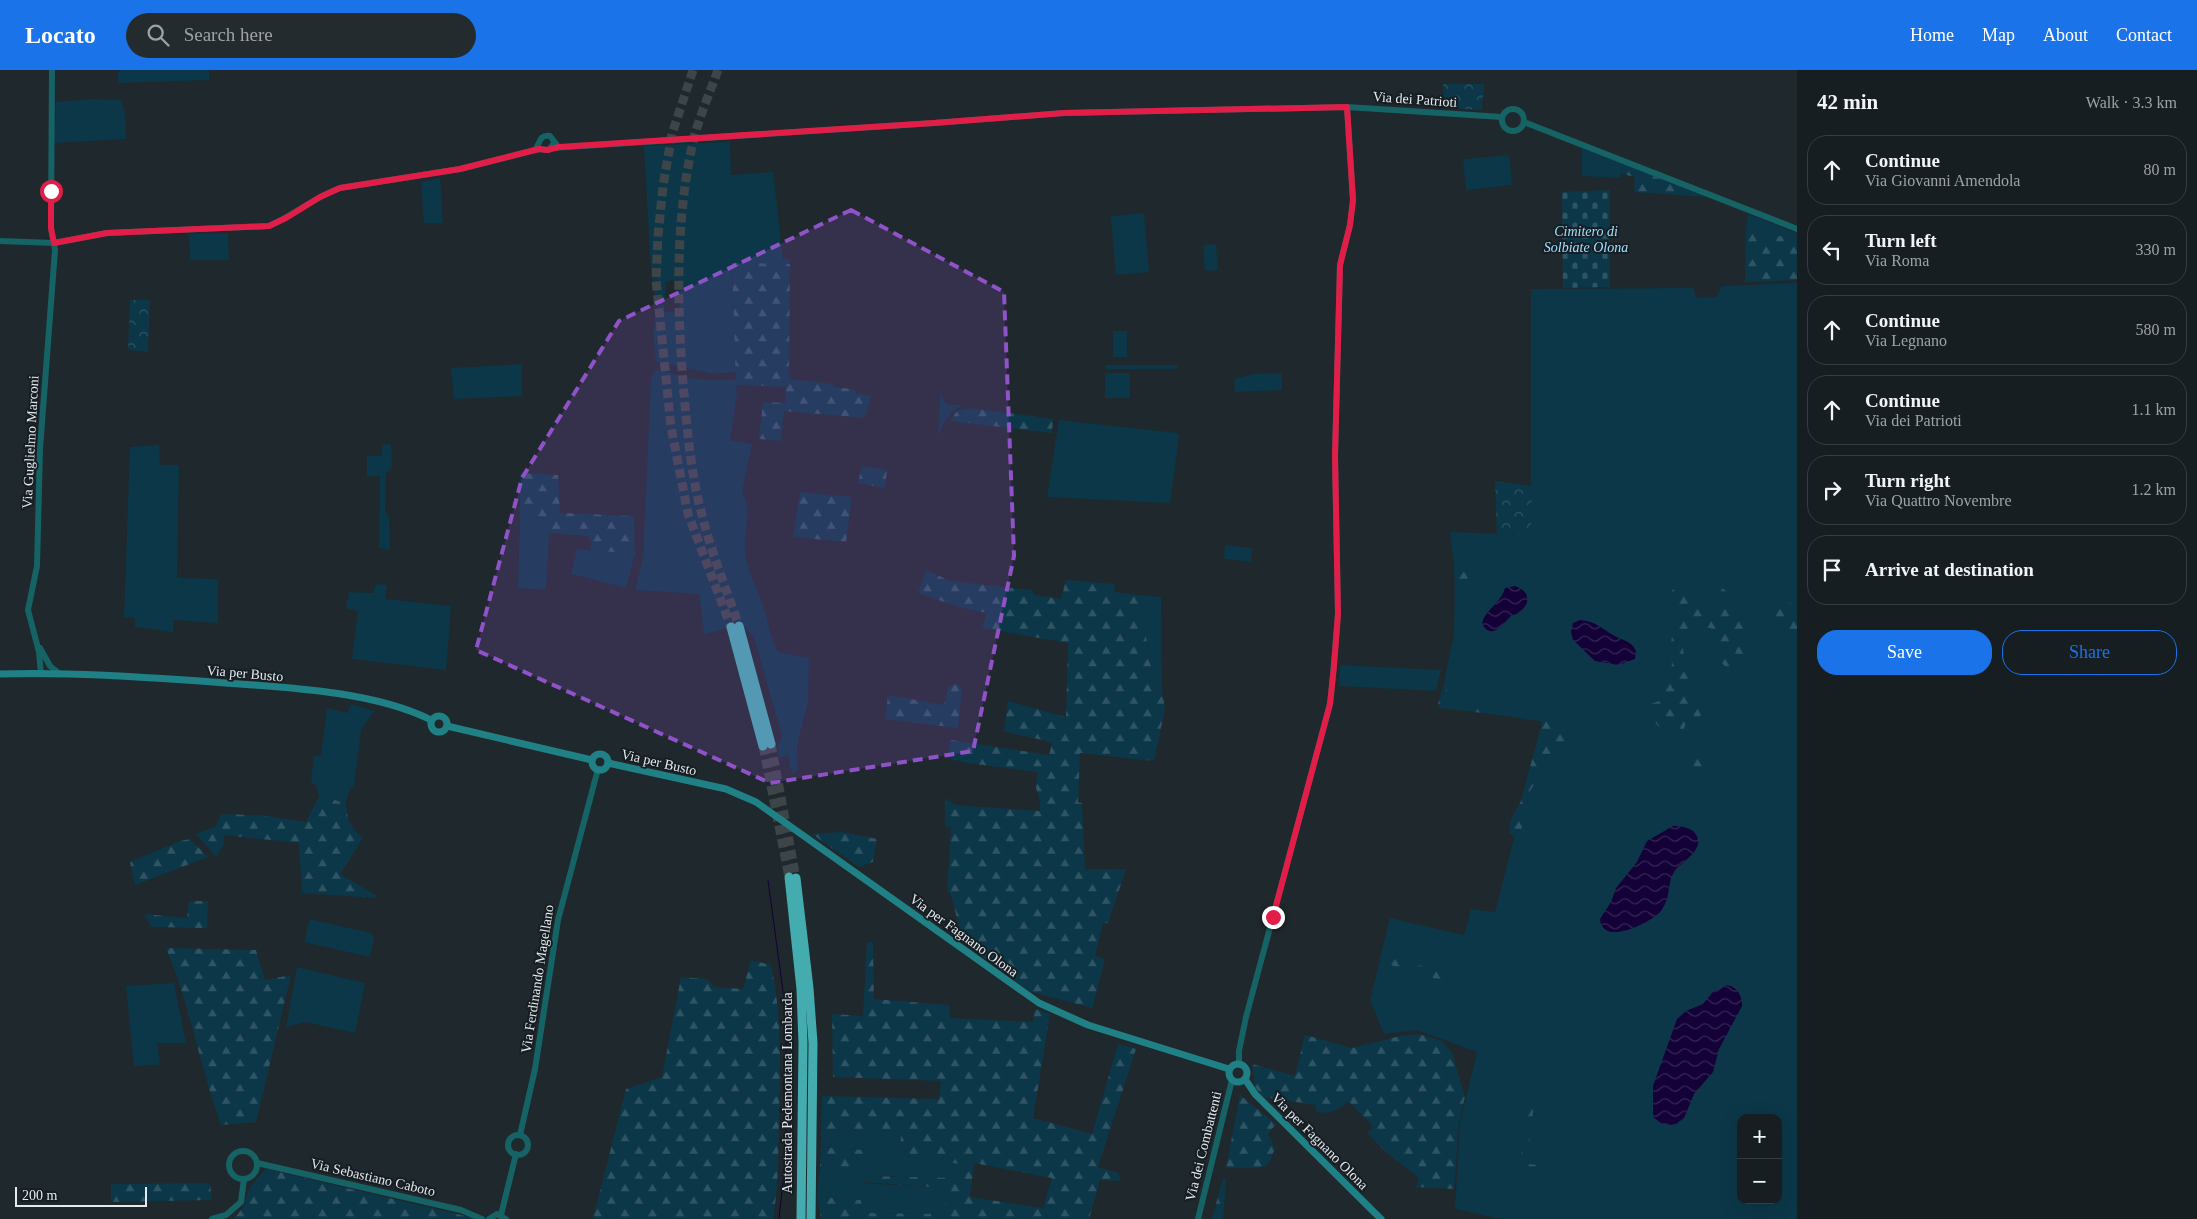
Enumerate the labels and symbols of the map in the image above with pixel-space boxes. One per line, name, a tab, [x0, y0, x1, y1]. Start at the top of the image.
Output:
street label: Via dei Patrioti	[1372, 89, 1458, 110]
route start	[40, 180, 63, 203]
park label: Cimitero di Solbiate Olona	[1544, 224, 1628, 255]
street label: Via Guglielmo Marconi	[20, 375, 41, 509]
street label: Via per Busto	[206, 663, 284, 684]
street label: Via per Busto	[620, 747, 698, 778]
street label: Via per Fagnano Olona	[907, 891, 1021, 980]
street label: Via Ferdinando Magellano	[518, 904, 557, 1054]
route end	[1262, 906, 1285, 929]
street label: Autostrada Pedemontana Lombarda	[780, 992, 795, 1194]
street label: Via dei Combattenti	[1183, 1090, 1224, 1203]
street label: Via per Fagnano Olona	[1268, 1090, 1372, 1193]
street label: Via Sebastiano Caboto	[309, 1156, 437, 1199]
scale bar	[15, 1184, 148, 1207]

